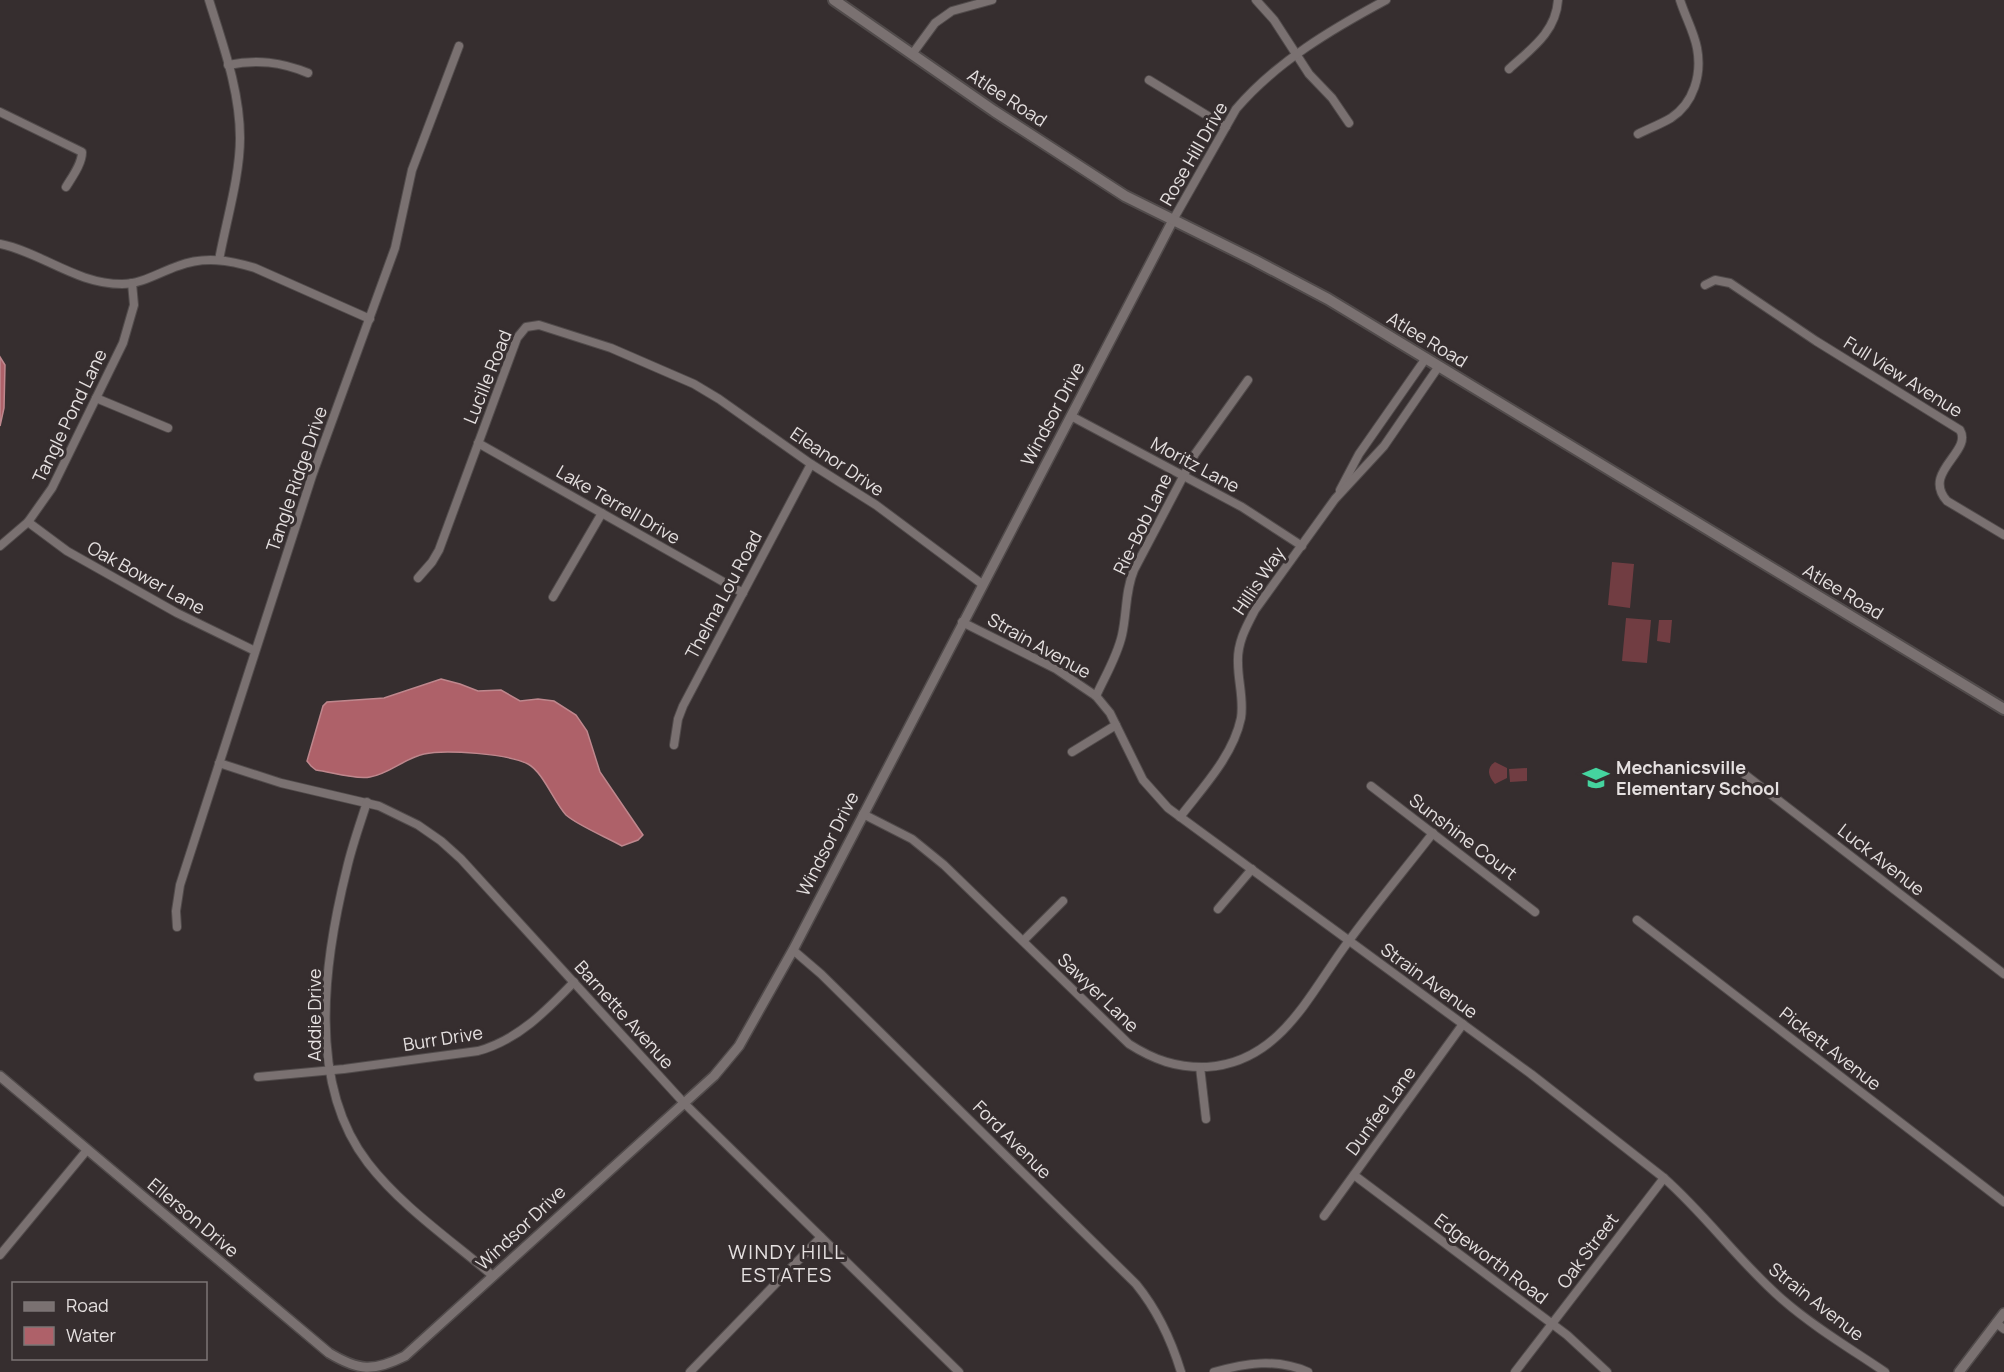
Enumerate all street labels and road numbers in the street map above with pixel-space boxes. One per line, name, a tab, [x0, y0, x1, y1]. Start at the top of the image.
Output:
street label: Atlee Road	[963, 63, 1052, 132]
street label: Rose Hill Drive	[1154, 97, 1233, 210]
street label: Atlee Road	[1383, 306, 1472, 373]
street label: Lucille Road	[457, 326, 517, 427]
street label: Full View Avenue	[1840, 330, 1967, 422]
street label: Tangle Pond Lane	[26, 345, 112, 486]
street label: Windsor Drive	[1015, 357, 1090, 470]
street label: Tangle Ridge Drive	[260, 403, 332, 555]
street label: Eleanor Drive	[786, 421, 889, 501]
street label: Moritz Lane	[1147, 431, 1244, 498]
street label: Lake Terrell Drive	[552, 459, 685, 549]
street label: Rie-Bob Lane	[1107, 469, 1177, 578]
street label: Thelma Lou Road	[679, 526, 767, 663]
street label: Oak Bower Lane	[83, 535, 210, 619]
street label: Hillis Way	[1227, 541, 1290, 619]
street label: Atlee Road	[1799, 558, 1888, 625]
street label: Strain Avenue	[984, 607, 1095, 683]
street label: Windsor Drive	[790, 787, 864, 900]
street label: Sunshine Court	[1405, 788, 1523, 885]
street label: Luck Avenue	[1833, 818, 1930, 901]
street label: Strain Avenue	[1376, 937, 1483, 1024]
street label: Sawyer Lane	[1053, 947, 1145, 1037]
street label: Barnette Avenue	[570, 955, 680, 1074]
street label: Addie Drive	[302, 968, 326, 1062]
street label: Pickett Avenue	[1775, 1001, 1886, 1095]
street label: Burr Drive	[401, 1020, 484, 1056]
street label: Dunfee Lane	[1340, 1061, 1421, 1160]
street label: Ford Avenue	[968, 1095, 1057, 1184]
street label: Ellerson Drive	[143, 1172, 244, 1262]
street label: Windsor Drive	[470, 1180, 570, 1275]
street label: Edgeworth Road	[1430, 1208, 1553, 1309]
street label: Oak Street	[1551, 1208, 1623, 1293]
street label: Strain Avenue	[1764, 1256, 1869, 1346]

